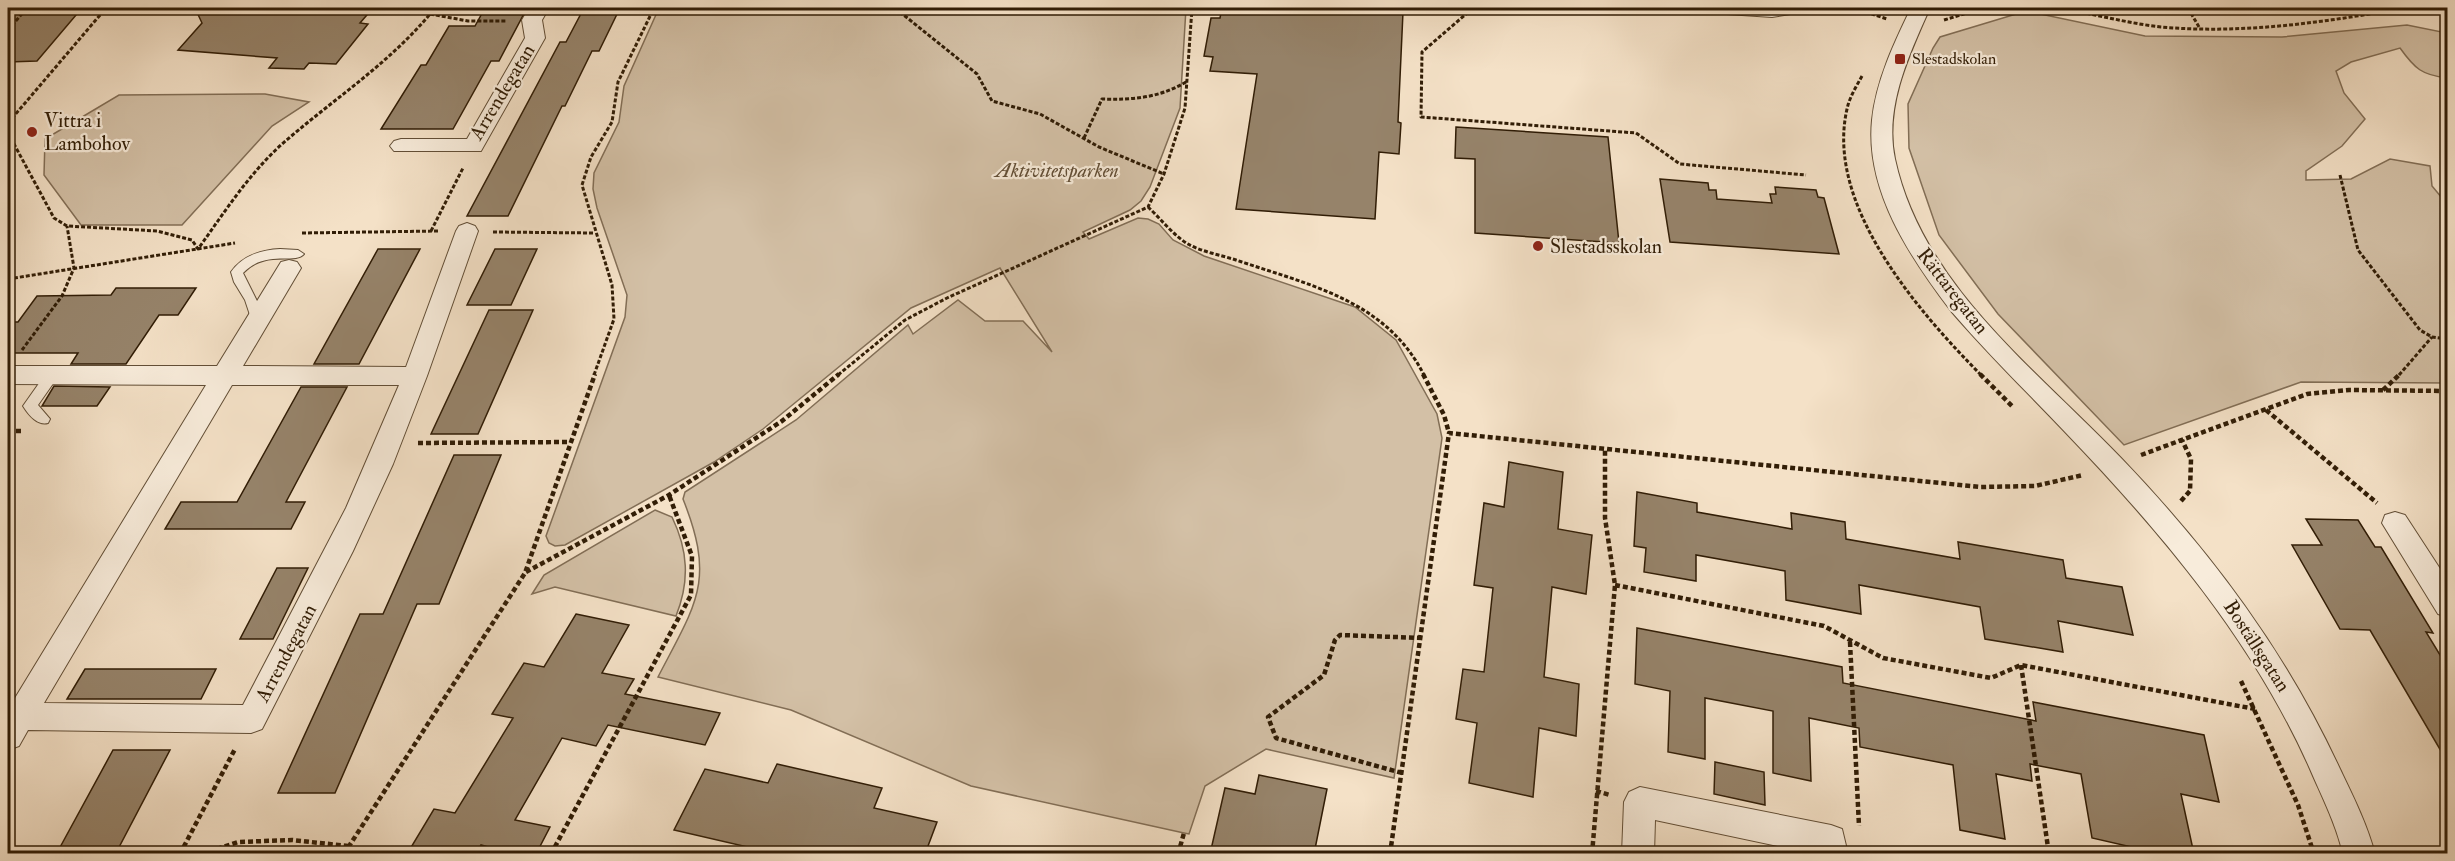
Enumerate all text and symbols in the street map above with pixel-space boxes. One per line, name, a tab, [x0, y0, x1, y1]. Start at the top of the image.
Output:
street label: Arrendegatan	[463, 40, 540, 145]
place label: Slestadskolan	[1912, 49, 1996, 69]
marker: Slestadskolan	[1893, 52, 1907, 66]
place label: Vittra i Lambohov	[44, 108, 130, 156]
marker: Vittra i Lambohov	[25, 125, 39, 139]
park label: Aktivitetsparken	[993, 158, 1119, 183]
place label: Slestadsskolan	[1550, 234, 1662, 259]
marker: Slestadsskolan	[1531, 239, 1545, 253]
street label: Rättaregatan	[1912, 243, 1994, 339]
street label: Boställsgatan	[2218, 595, 2296, 697]
street label: Arrendegatan	[249, 600, 322, 707]

